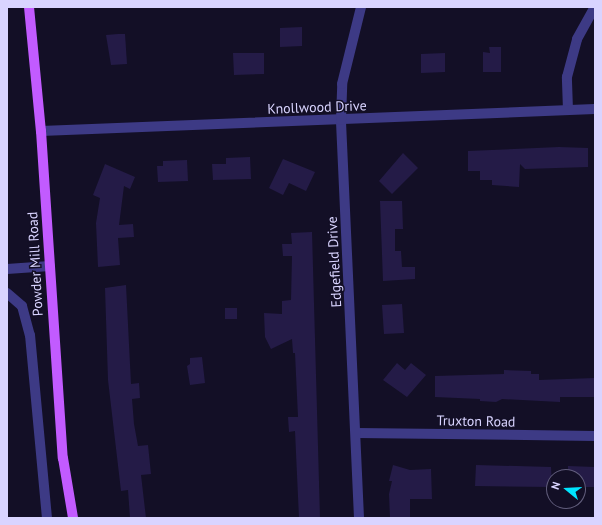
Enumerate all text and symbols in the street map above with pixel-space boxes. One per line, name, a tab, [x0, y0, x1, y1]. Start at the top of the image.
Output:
street label: Knollwood Drive	[267, 97, 367, 117]
street label: Powder Mill Road	[24, 211, 46, 317]
street label: Edgefield Drive	[323, 216, 345, 308]
street label: Truxton Road	[436, 412, 516, 430]
north arrow	[546, 469, 586, 509]
text: N	[548, 480, 563, 491]

